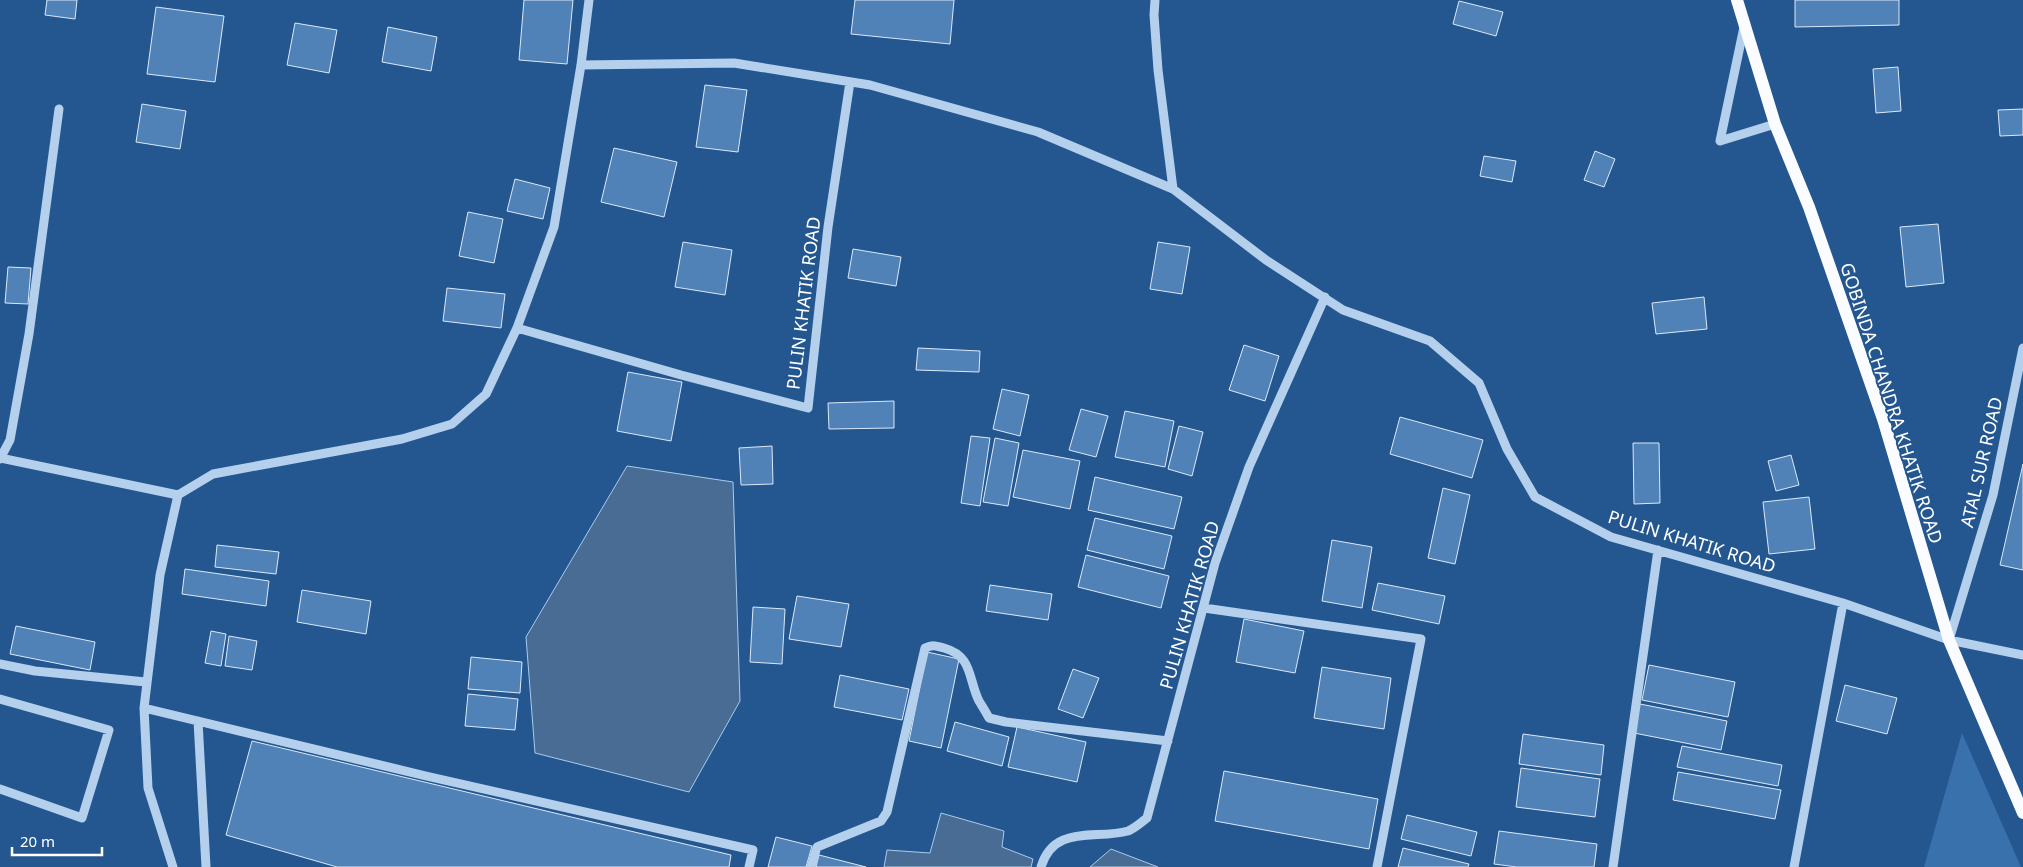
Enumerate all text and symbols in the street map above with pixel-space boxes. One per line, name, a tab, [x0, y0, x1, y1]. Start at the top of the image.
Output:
street label: PULIN KHATIK ROAD	[780, 215, 826, 391]
street label: GOBINDA CHANDRA KHATIK ROAD	[1835, 259, 1949, 547]
street label: ATAL SUR ROAD	[1954, 394, 2008, 530]
street label: PULIN KHATIK ROAD	[1605, 504, 1779, 578]
street label: PULIN KHATIK ROAD	[1153, 518, 1225, 692]
scale bar	[12, 824, 102, 856]
text: 20 m	[20, 831, 55, 851]

